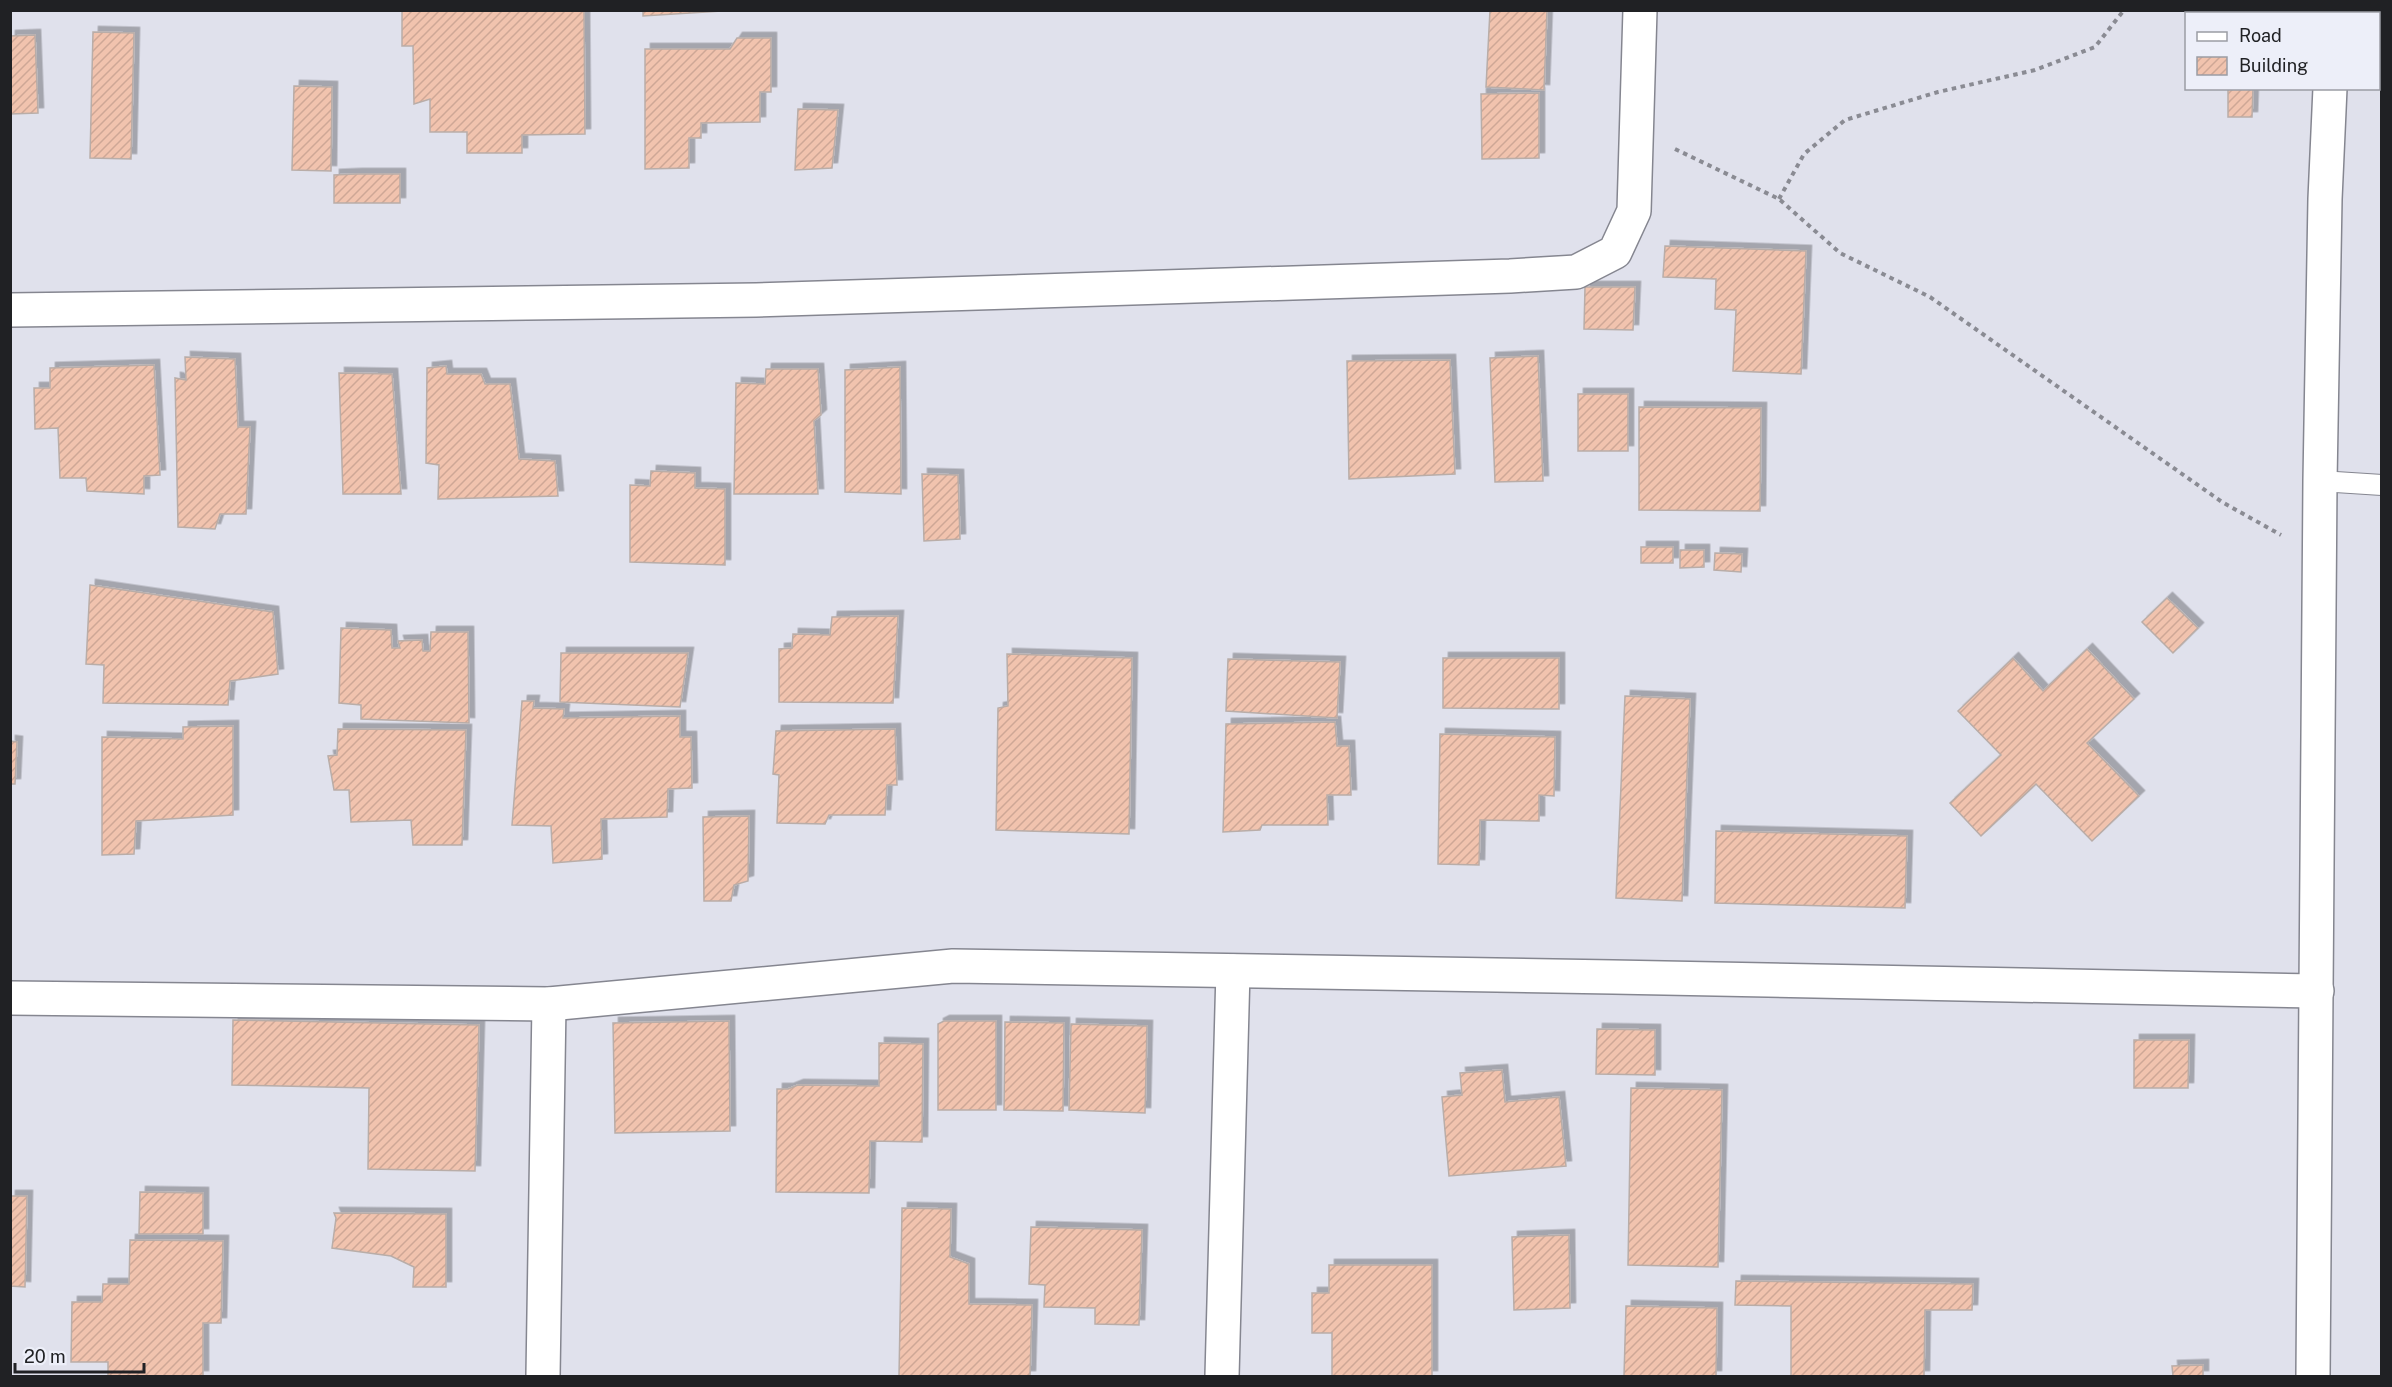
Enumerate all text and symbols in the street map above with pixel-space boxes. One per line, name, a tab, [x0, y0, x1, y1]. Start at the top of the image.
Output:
legend	[2185, 12, 2380, 90]
text: Road	[2239, 25, 2282, 46]
text: Building	[2239, 55, 2308, 76]
scale bar	[15, 1336, 144, 1374]
text: 20 m	[24, 1346, 66, 1367]

